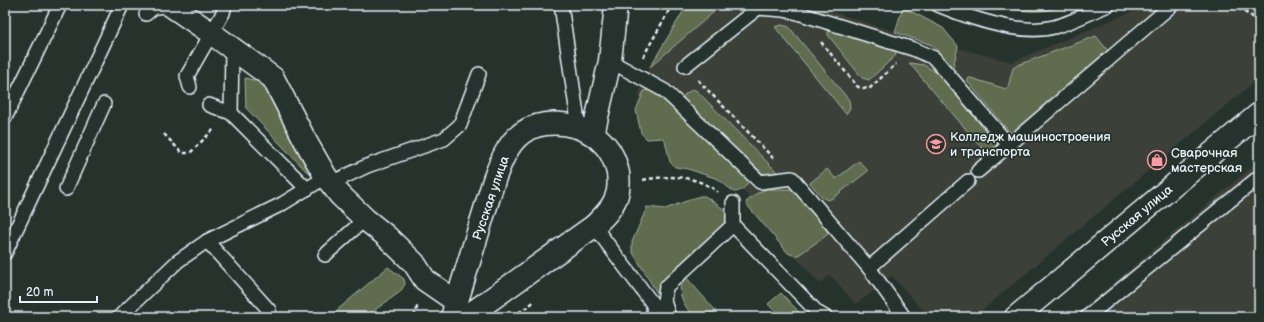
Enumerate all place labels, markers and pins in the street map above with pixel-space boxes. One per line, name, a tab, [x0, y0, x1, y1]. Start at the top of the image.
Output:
place label: Колледж машиностроения и транспорта	[950, 129, 1111, 160]
school or university icon: Колледж машиностроения и транспорта	[925, 133, 947, 155]
place label: Сварочная мастерская	[1171, 145, 1242, 176]
shop icon: Сварочная мастерская	[1146, 149, 1168, 171]

